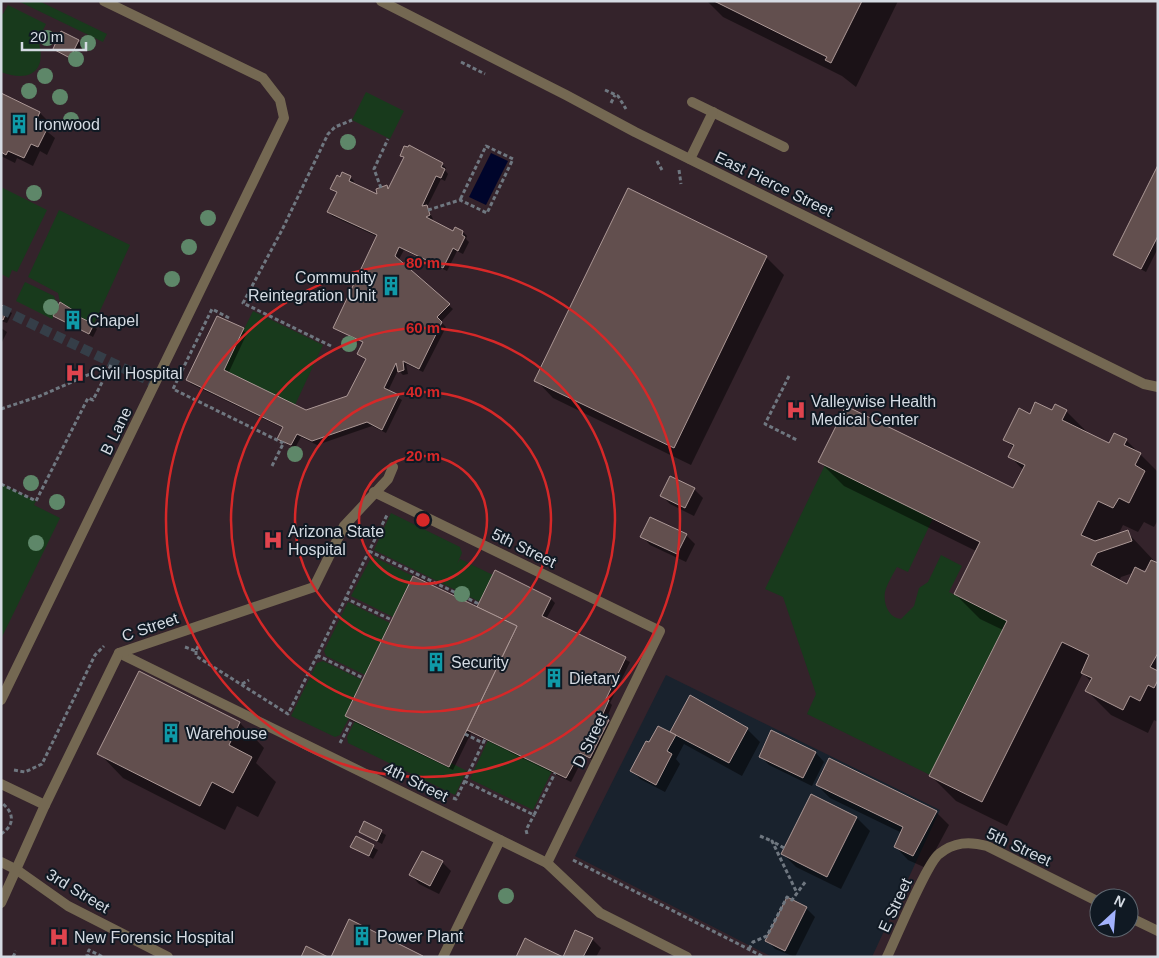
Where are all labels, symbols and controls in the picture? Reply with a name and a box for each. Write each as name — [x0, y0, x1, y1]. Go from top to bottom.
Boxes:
scale bar — [22, 20, 86, 52]
text: 20 m — [30, 28, 63, 45]
building icon: Ironwood — [8, 113, 30, 135]
place label: Ironwood — [34, 116, 100, 133]
street label: East Pierce Street — [712, 148, 836, 220]
text: 80 m — [406, 254, 440, 271]
place label: Community Reintegration Unit — [248, 269, 377, 304]
building icon: Community Reintegration Unit — [380, 275, 402, 297]
building icon: Chapel — [62, 309, 84, 331]
place label: Chapel — [88, 312, 139, 329]
text: 60 m — [406, 319, 440, 336]
hospital icon: Civil Hospital — [64, 362, 86, 384]
place label: Civil Hospital — [90, 365, 182, 382]
text: 40 m — [406, 383, 440, 400]
place label: Valleywise Health Medical Center — [811, 393, 936, 428]
hospital icon: Valleywise Health Medical Center — [785, 399, 807, 421]
street label: B Lane — [97, 404, 135, 458]
text: 20 m — [406, 447, 440, 464]
centre of rings — [414, 511, 432, 529]
place label: Arizona State Hospital — [288, 523, 384, 558]
street label: 5th Street — [489, 525, 559, 571]
hospital icon: Arizona State Hospital — [262, 529, 284, 551]
street label: C Street — [119, 609, 181, 645]
building icon: Security — [425, 651, 447, 673]
place label: Security — [451, 654, 509, 671]
building icon: Dietary — [543, 667, 565, 689]
place label: Dietary — [569, 670, 620, 687]
street label: D Street — [569, 709, 611, 770]
building icon: Warehouse — [160, 722, 182, 744]
place label: Warehouse — [186, 725, 267, 742]
street label: 4th Street — [381, 759, 451, 805]
street label: 5th Street — [984, 825, 1055, 870]
street label: 3rd Street — [44, 866, 113, 917]
street label: E Street — [875, 875, 915, 935]
north arrow — [1089, 888, 1139, 938]
text: N — [1112, 892, 1128, 911]
building icon: Power Plant — [351, 925, 373, 947]
hospital icon: New Forensic Hospital — [48, 926, 70, 948]
place label: Power Plant — [377, 928, 464, 945]
place label: New Forensic Hospital — [74, 929, 234, 946]

